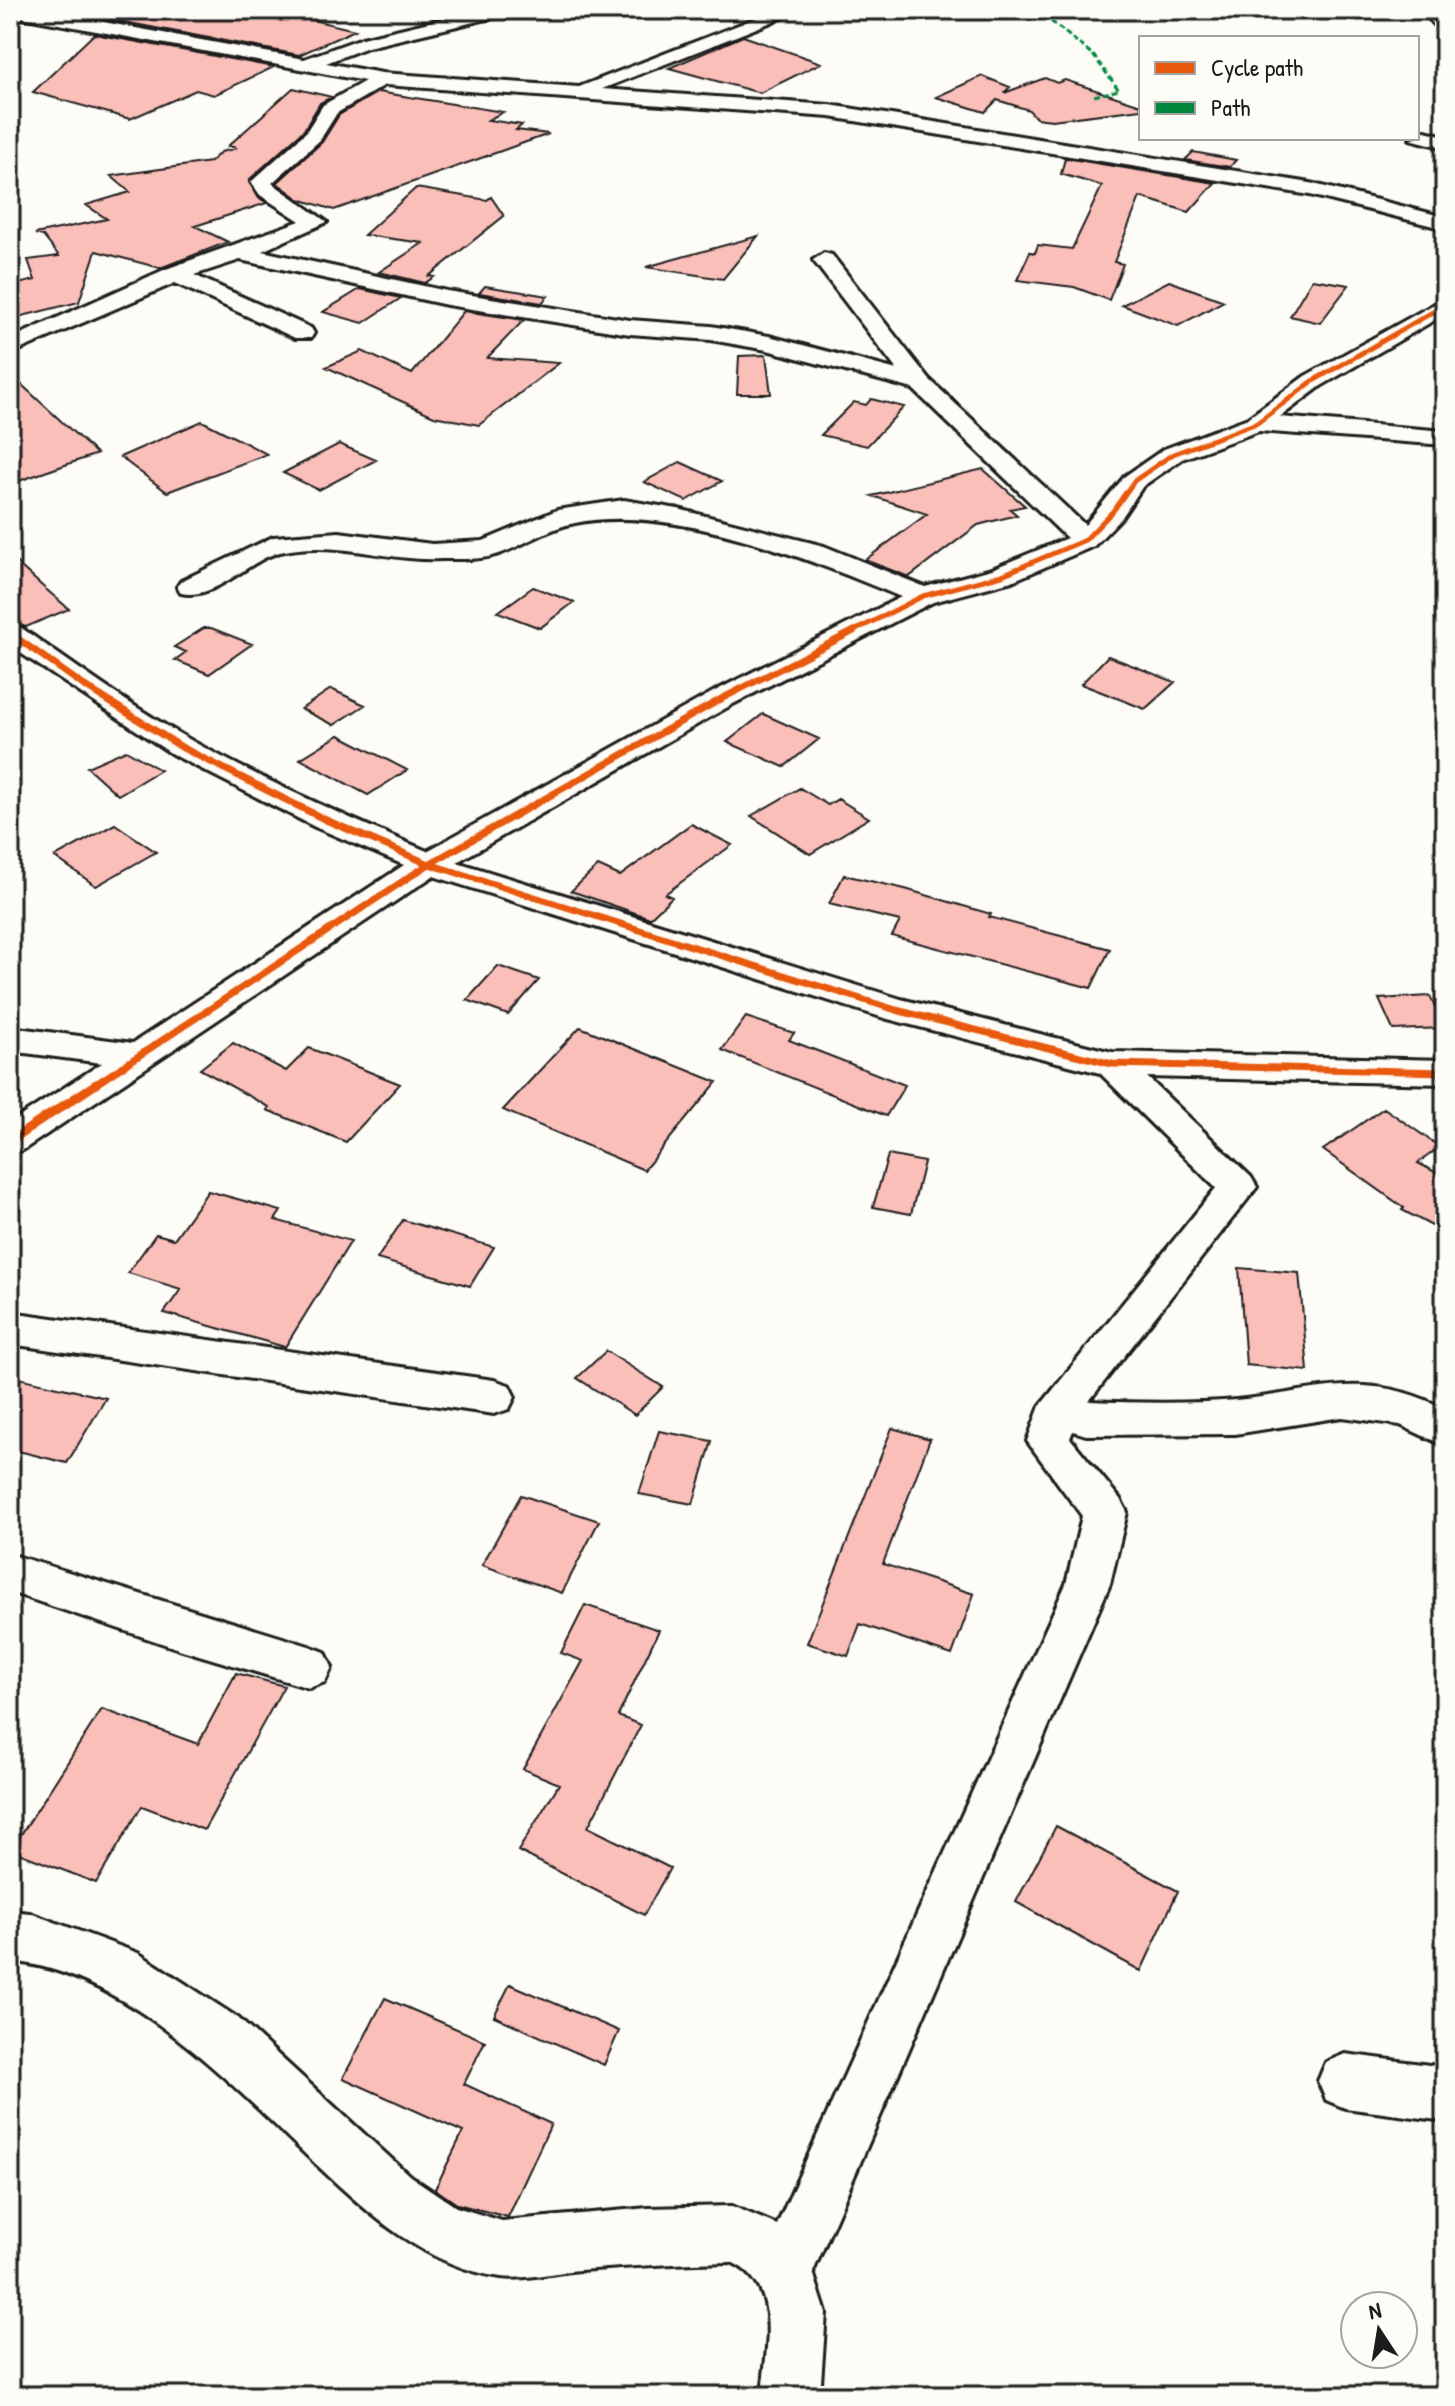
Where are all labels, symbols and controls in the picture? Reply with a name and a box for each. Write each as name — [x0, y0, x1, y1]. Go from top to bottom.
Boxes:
legend — [1139, 36, 1419, 140]
text: Cycle path — [1211, 51, 1303, 83]
text: Path — [1211, 91, 1250, 123]
north arrow — [1339, 2290, 1419, 2370]
text: N — [1366, 2294, 1384, 2326]

